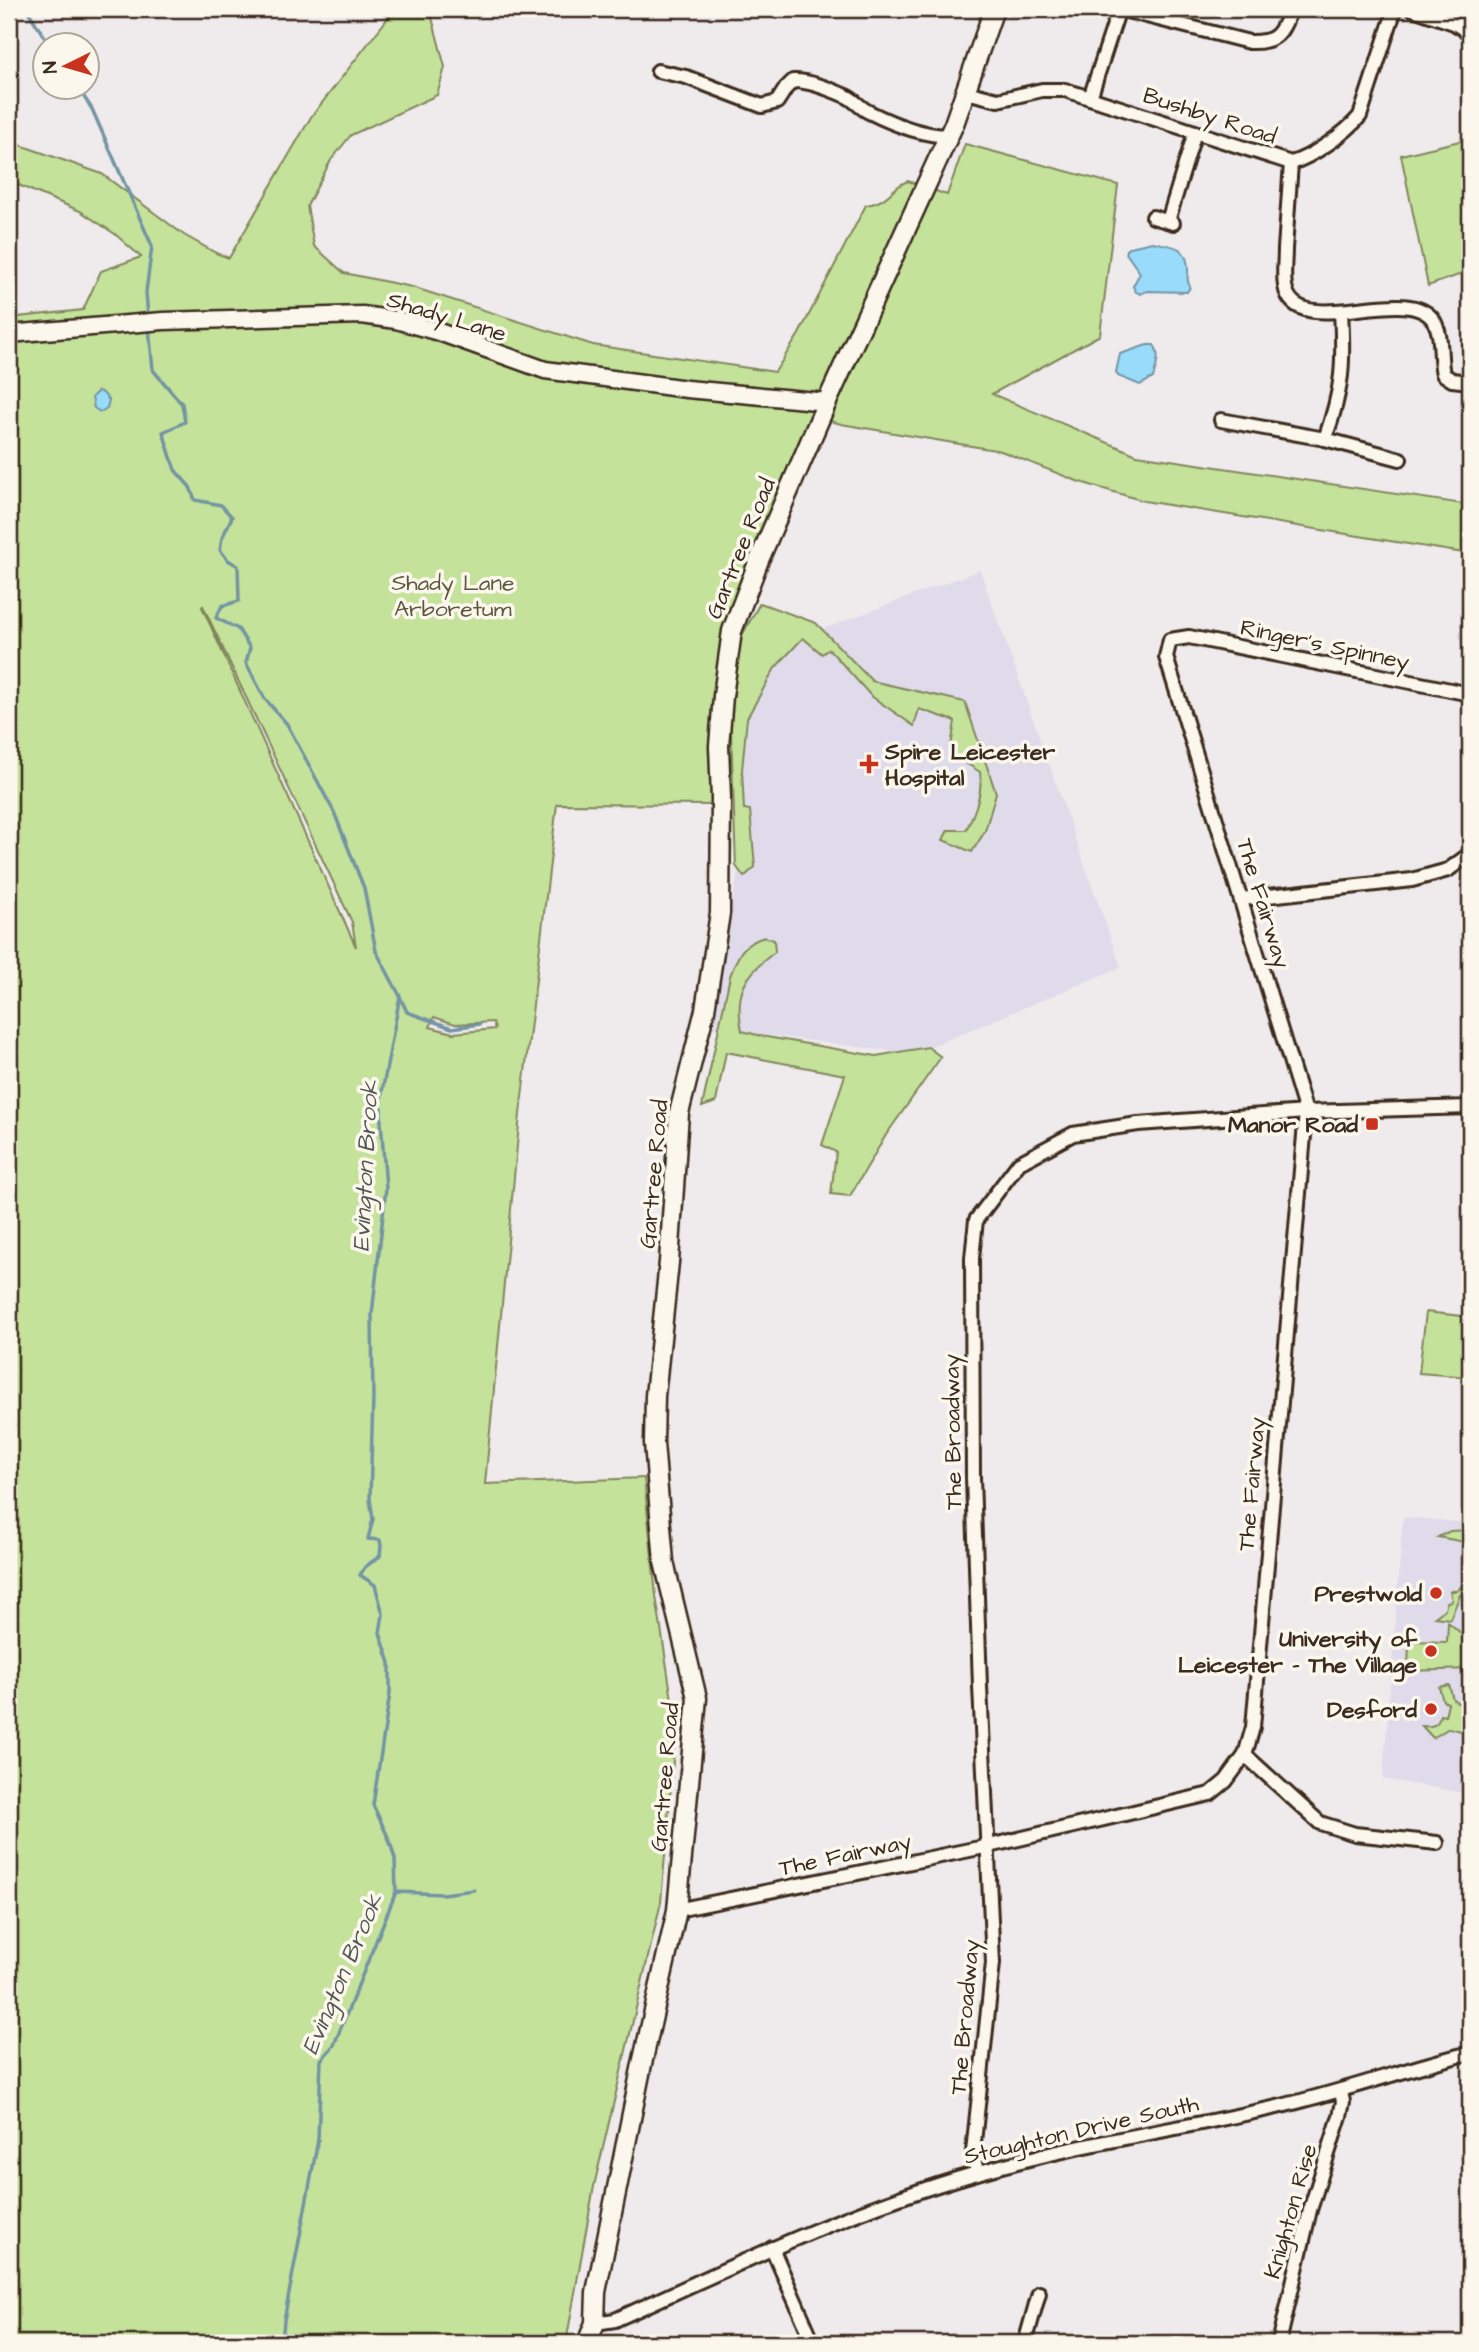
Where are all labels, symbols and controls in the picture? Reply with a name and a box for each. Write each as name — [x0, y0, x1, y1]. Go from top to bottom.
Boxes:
north arrow — [32, 32, 102, 102]
text: N — [37, 60, 65, 74]
street label: Bushby Road — [1139, 79, 1281, 154]
street label: Shady Lane — [383, 284, 510, 351]
street label: Gartree Road — [698, 473, 784, 624]
park label: Shady Lane Arboretum — [391, 567, 515, 625]
street label: Ringer's Spinney — [1237, 611, 1413, 680]
place label: Spire Leicester Hospital — [884, 736, 1056, 794]
marker: Spire Leicester Hospital — [859, 754, 879, 774]
street label: The Fairway — [1227, 834, 1298, 973]
water label: Evington Brook — [345, 1078, 389, 1253]
street label: Gartree Road — [632, 1098, 676, 1250]
place label: Manor Road — [1228, 1109, 1358, 1141]
marker: Manor Road — [1364, 1116, 1380, 1132]
street label: The Broadway — [936, 1353, 971, 1510]
street label: The Fairway — [1230, 1416, 1275, 1552]
place label: Prestwold — [1314, 1578, 1422, 1610]
marker: Prestwold — [1428, 1585, 1444, 1601]
place label: University of Leicester - The Village — [1178, 1623, 1418, 1682]
marker: University of Leicester - The Village — [1423, 1643, 1439, 1659]
place label: Desford — [1327, 1694, 1417, 1726]
street label: Gartree Road — [643, 1701, 687, 1853]
marker: Desford — [1423, 1701, 1439, 1717]
street label: The Fairway — [776, 1825, 915, 1886]
water label: Evington Brook — [294, 1888, 393, 2060]
street label: The Broadway — [942, 1938, 989, 2096]
street label: Stoughton Drive South — [961, 2087, 1202, 2173]
street label: Knighton Rise — [1256, 2140, 1326, 2283]

